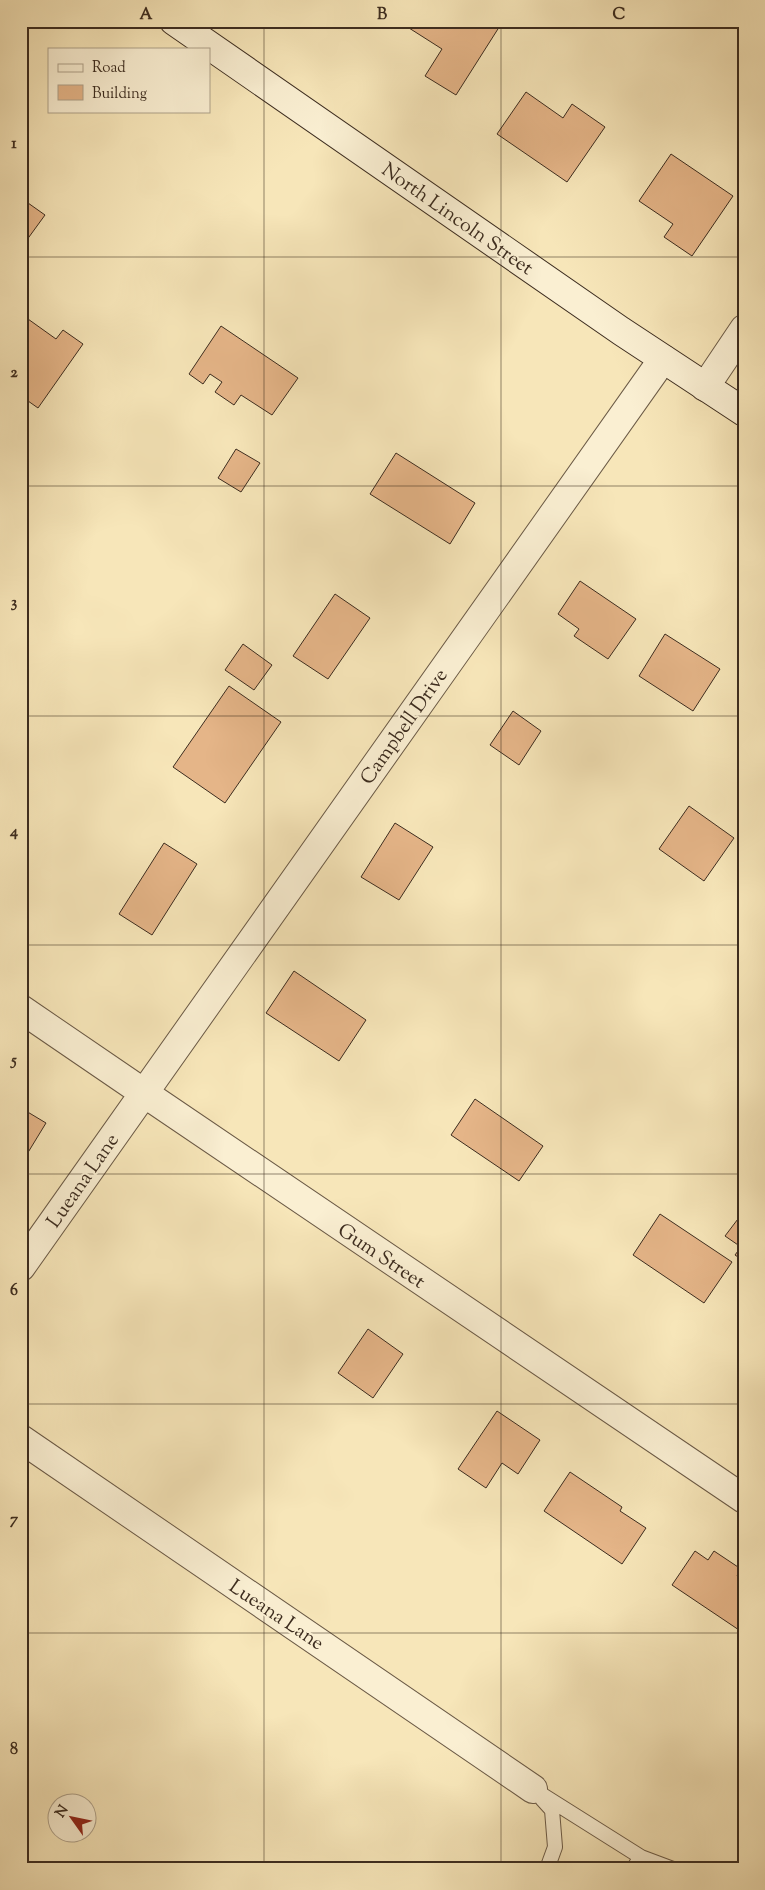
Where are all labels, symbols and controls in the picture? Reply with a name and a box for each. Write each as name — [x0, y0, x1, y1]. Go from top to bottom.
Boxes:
text: A — [140, 4, 153, 27]
text: B — [377, 4, 387, 27]
text: C — [613, 4, 626, 27]
legend — [48, 48, 210, 112]
text: Road — [92, 58, 126, 79]
text: Building — [92, 84, 147, 105]
text: 1 — [11, 133, 17, 156]
street label: North Lincoln Street — [375, 157, 539, 283]
text: 2 — [10, 362, 18, 385]
text: 3 — [11, 592, 18, 615]
street label: Campbell Drive — [354, 663, 456, 791]
text: 4 — [9, 821, 18, 844]
text: 5 — [9, 1050, 17, 1073]
street label: Lueana Lane — [41, 1128, 127, 1235]
street label: Gum Street — [331, 1217, 430, 1297]
text: 6 — [10, 1280, 18, 1303]
text: 7 — [10, 1509, 19, 1532]
street label: Lueana Lane — [222, 1573, 329, 1659]
text: 8 — [10, 1739, 18, 1762]
north arrow — [48, 1792, 98, 1842]
text: N — [51, 1802, 74, 1822]

